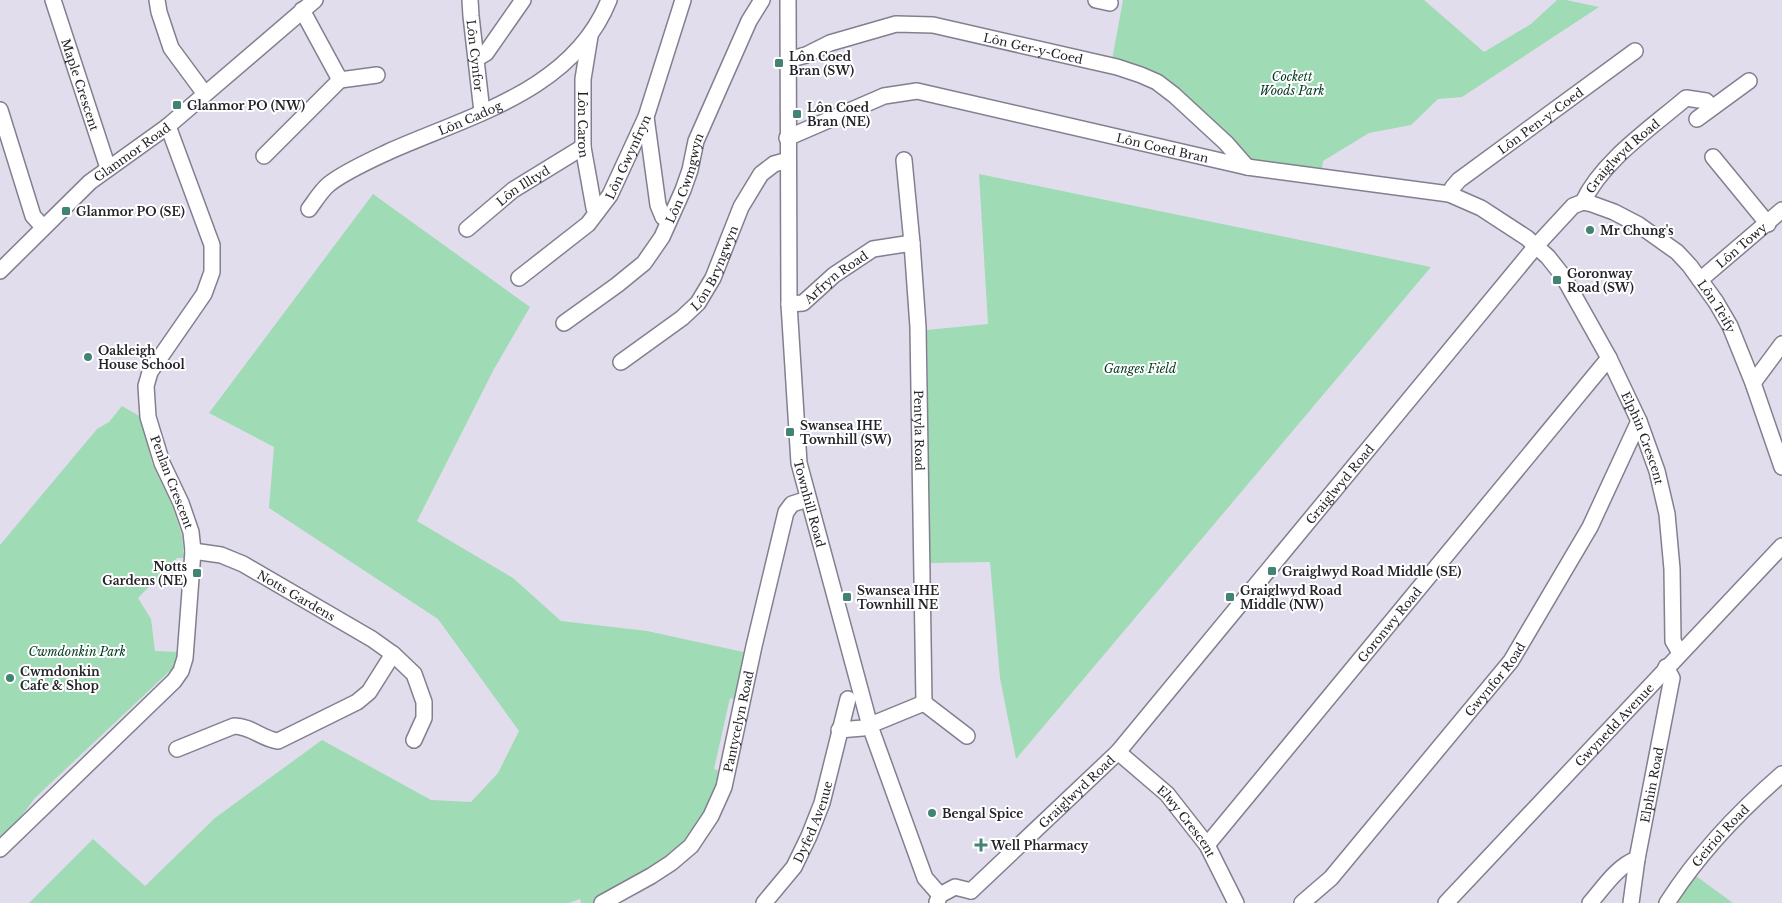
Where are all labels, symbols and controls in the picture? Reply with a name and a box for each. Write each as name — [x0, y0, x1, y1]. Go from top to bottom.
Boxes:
street label: Lôn Cynfor — [464, 19, 487, 93]
street label: Lôn Ger-y-Coed — [982, 29, 1085, 67]
street label: Maple Crescent — [59, 37, 103, 133]
place label: Lôn Coed Bran (SW) — [789, 49, 854, 78]
marker: Lôn Coed Bran (SW) — [773, 57, 785, 69]
park label: Cockett Woods Park — [1259, 69, 1325, 98]
street label: Lôn Pen-y-Coed — [1495, 84, 1586, 157]
street label: Lôn Caron — [576, 91, 592, 159]
street label: Lôn Cadog — [436, 97, 505, 138]
place label: Glanmor PO (NW) — [187, 98, 305, 113]
marker: Glanmor PO (NW) — [171, 99, 183, 111]
place label: Lôn Coed Bran (NE) — [807, 100, 870, 129]
marker: Lôn Coed Bran (NE) — [791, 108, 803, 120]
street label: Lôn Gwynfryn — [602, 112, 654, 202]
street label: Graiglwyd Road — [1582, 116, 1662, 196]
street label: Glanmor Road — [90, 119, 173, 185]
street label: Lôn Cwmgwyn — [662, 130, 706, 225]
street label: Lôn Coed Bran — [1115, 130, 1210, 165]
street label: Lôn Illtyd — [493, 162, 552, 209]
place label: Glanmor PO (SE) — [76, 204, 185, 219]
marker: Glanmor PO (SE) — [60, 205, 72, 217]
street label: Lôn Towy — [1713, 219, 1770, 271]
street label: Lôn Bryngwyn — [687, 223, 741, 314]
place label: Mr Chung's — [1600, 223, 1674, 238]
marker: Mr Chung's — [1584, 224, 1596, 236]
street label: Arfryn Road — [800, 247, 870, 307]
place label: Goronway Road (SW) — [1567, 266, 1634, 295]
marker: Goronway Road (SW) — [1551, 274, 1563, 286]
street label: Lôn Teify — [1695, 277, 1739, 335]
place label: Oakleigh House School — [98, 343, 185, 372]
marker: Oakleigh House School — [82, 351, 94, 363]
park label: Ganges Field — [1104, 361, 1177, 376]
street label: Elphin Crescent — [1618, 389, 1667, 486]
street label: Pentyla Road — [912, 390, 928, 471]
place label: Swansea IHE Townhill (SW) — [800, 418, 891, 447]
marker: Swansea IHE Townhill (SW) — [784, 426, 796, 438]
street label: Penlan Crescent — [147, 433, 197, 531]
street label: Graiglwyd Road — [1302, 441, 1377, 527]
street label: Townhill Road — [791, 458, 829, 549]
place label: Notts Gardens (NE) — [102, 559, 187, 588]
place label: Graiglwyd Road Middle (SE) — [1282, 564, 1461, 579]
marker: Graiglwyd Road Middle (SE) — [1266, 565, 1278, 577]
marker: Notts Gardens (NE) — [191, 567, 203, 579]
street label: Notts Gardens — [255, 567, 338, 624]
place label: Swansea IHE Townhill NE — [857, 583, 939, 612]
place label: Graiglwyd Road Middle (NW) — [1240, 583, 1342, 612]
street label: Goronwy Road — [1354, 584, 1424, 665]
marker: Swansea IHE Townhill NE — [841, 591, 853, 603]
marker: Graiglwyd Road Middle (NW) — [1224, 591, 1236, 603]
street label: Gwynfor Road — [1461, 639, 1528, 719]
park label: Cwmdonkin Park — [28, 644, 126, 659]
place label: Cwmdonkin Cafe & Shop — [20, 664, 100, 693]
street label: Pantycelyn Road — [720, 669, 756, 774]
marker: Cwmdonkin Cafe & Shop — [4, 672, 16, 684]
street label: Gwynedd Avenue — [1571, 680, 1657, 769]
street label: Elphin Road — [1637, 746, 1666, 824]
street label: Graiglwyd Road — [1035, 752, 1118, 831]
street label: Dyfed Avenue — [790, 779, 835, 865]
street label: Elwy Crescent — [1154, 782, 1219, 860]
street label: Geiriol Road — [1688, 801, 1752, 869]
place label: Bengal Spice — [942, 806, 1023, 821]
marker: Bengal Spice — [926, 807, 938, 819]
place label: Well Pharmacy — [990, 838, 1089, 853]
marker: Well Pharmacy — [975, 839, 987, 851]

